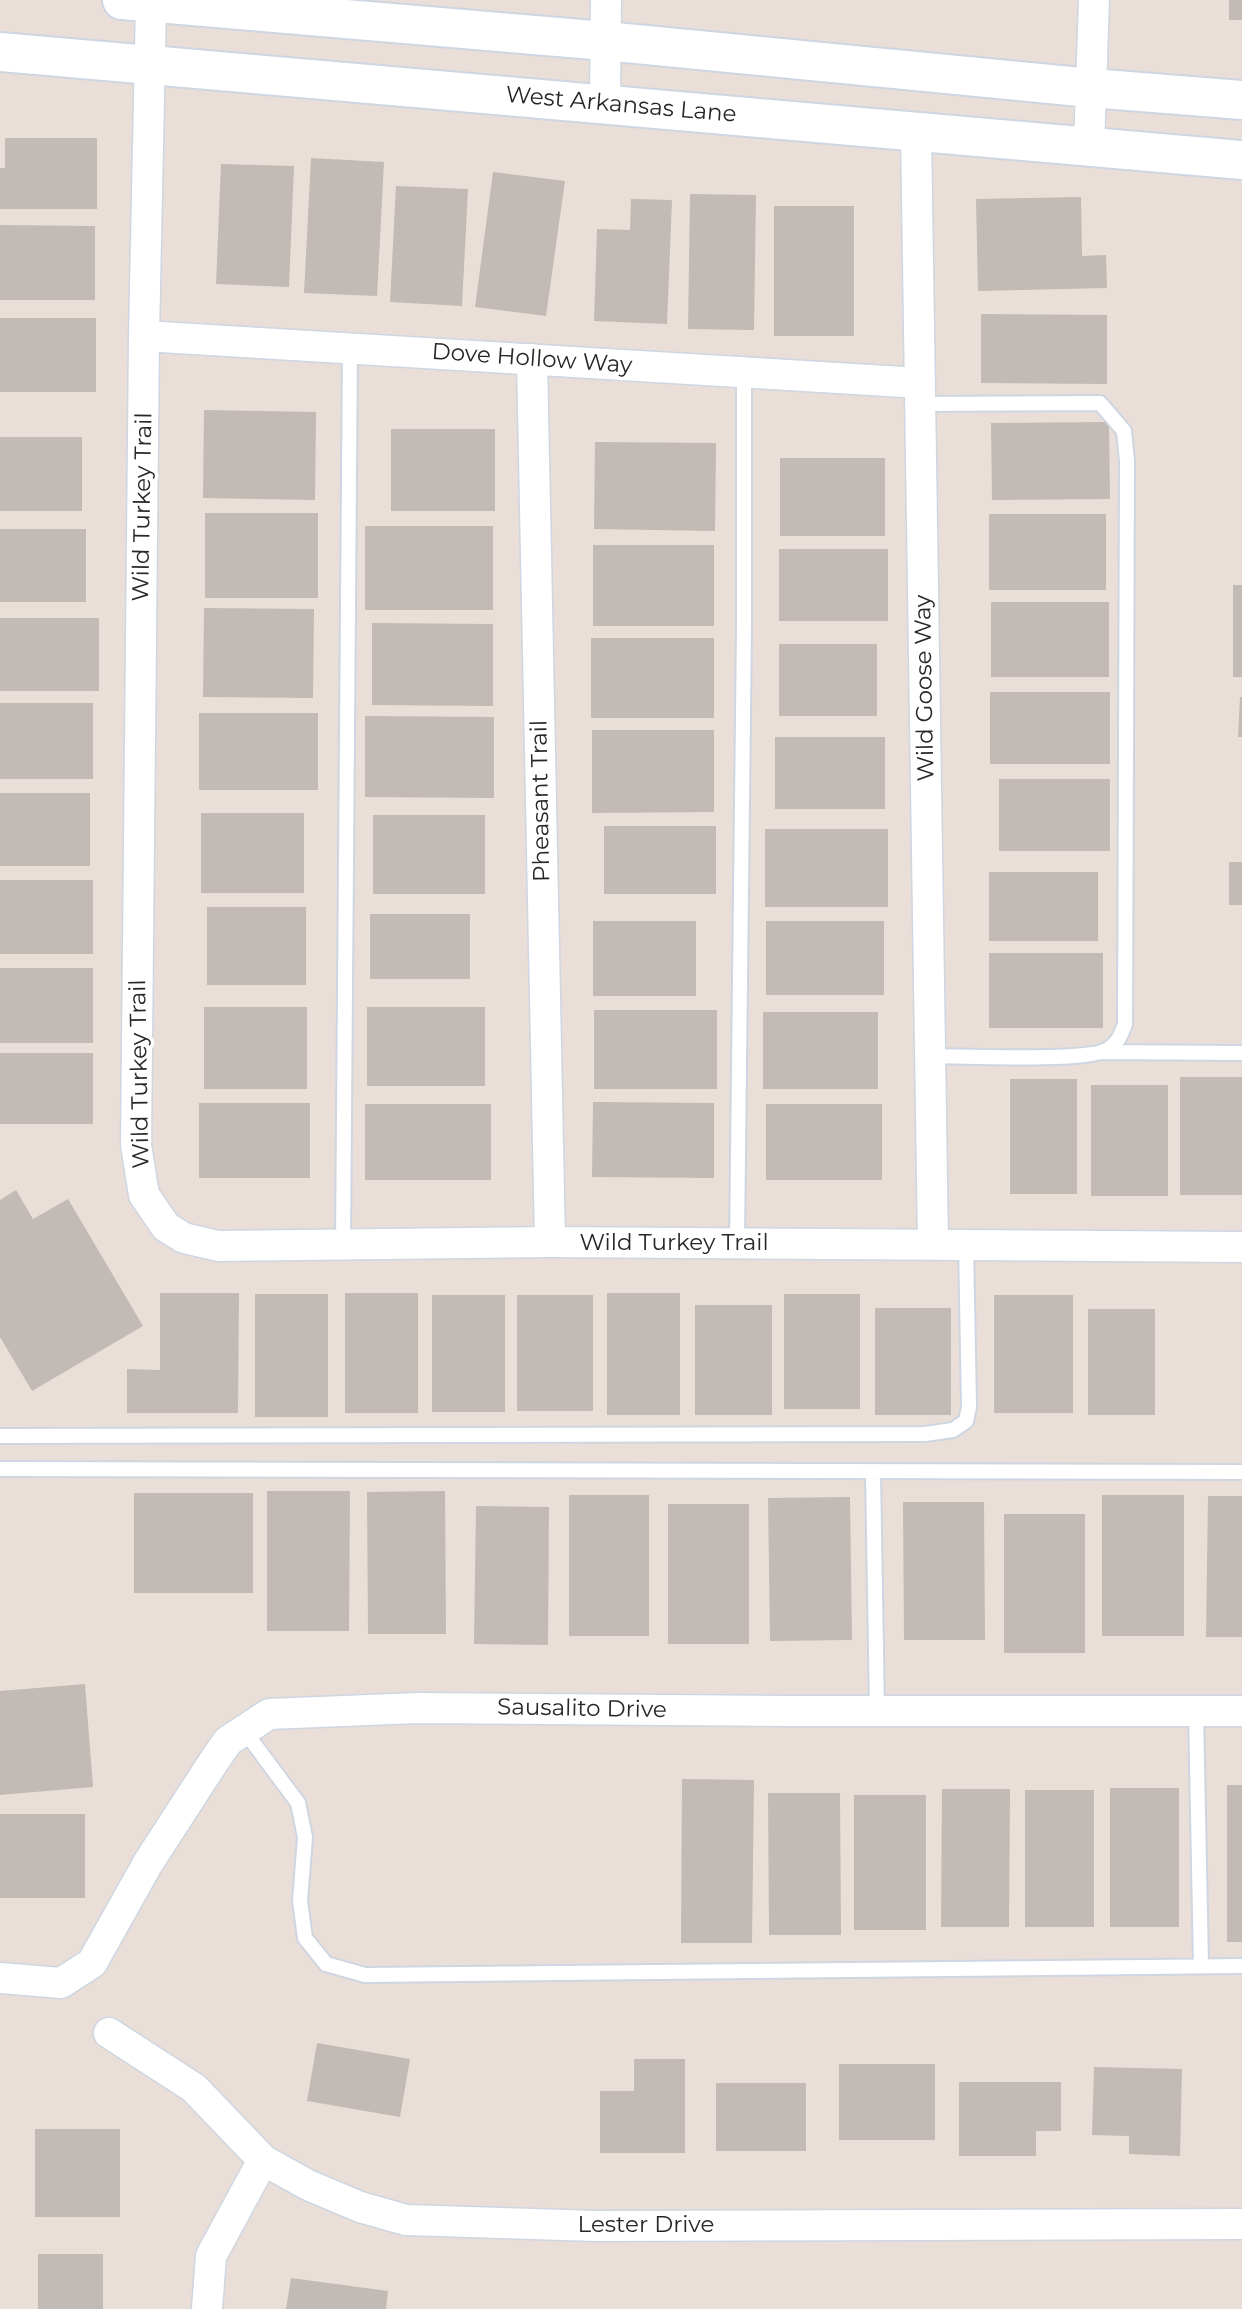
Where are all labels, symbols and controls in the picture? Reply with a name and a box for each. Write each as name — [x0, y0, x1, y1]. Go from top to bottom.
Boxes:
street label: West Arkansas Lane — [504, 81, 738, 129]
street label: Dove Hollow Way — [431, 338, 633, 380]
street label: Wild Turkey Trail — [128, 412, 158, 602]
street label: Wild Goose Way — [910, 594, 940, 782]
street label: Pheasant Trail — [526, 720, 556, 882]
street label: Wild Turkey Trail — [125, 979, 155, 1169]
street label: Wild Turkey Trail — [579, 1229, 769, 1257]
street label: Sausalito Drive — [497, 1694, 667, 1724]
street label: Lester Drive — [578, 2211, 714, 2239]

